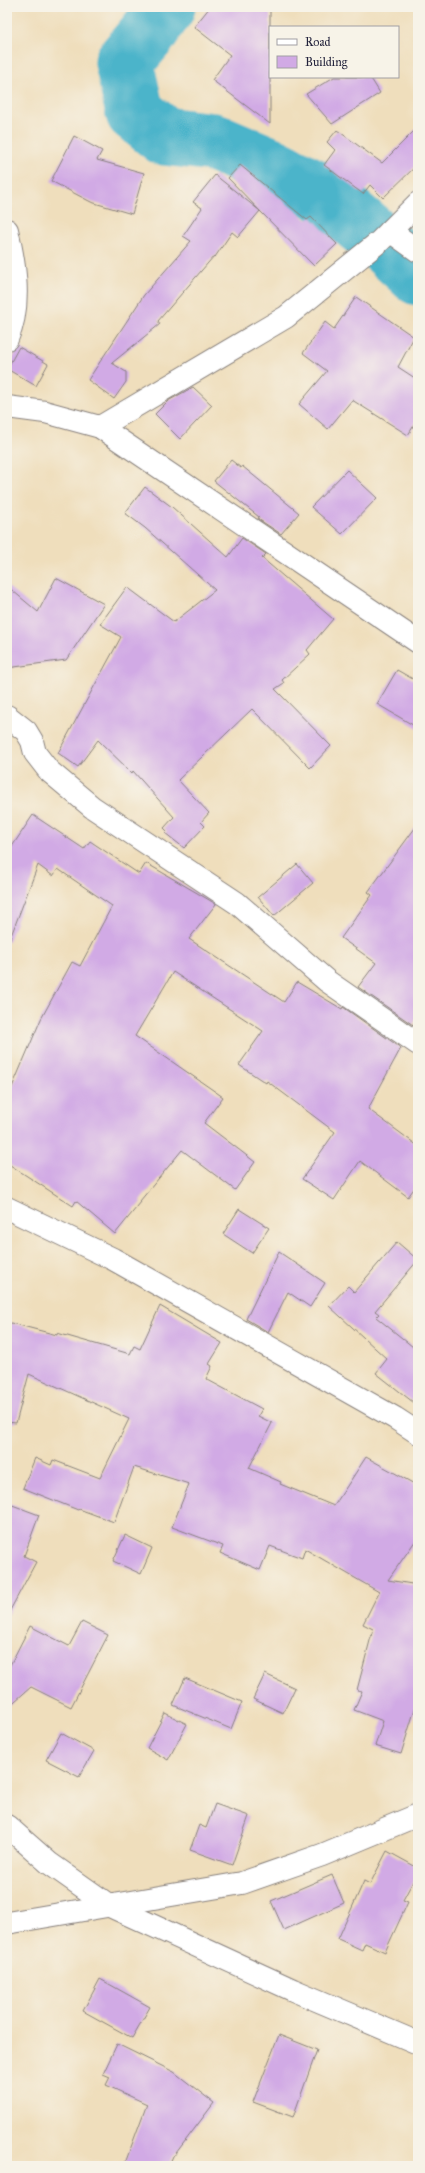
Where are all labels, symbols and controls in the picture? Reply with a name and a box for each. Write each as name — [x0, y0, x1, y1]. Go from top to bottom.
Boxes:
legend — [269, 26, 399, 78]
text: Road — [305, 35, 331, 49]
text: Building — [305, 55, 348, 70]

